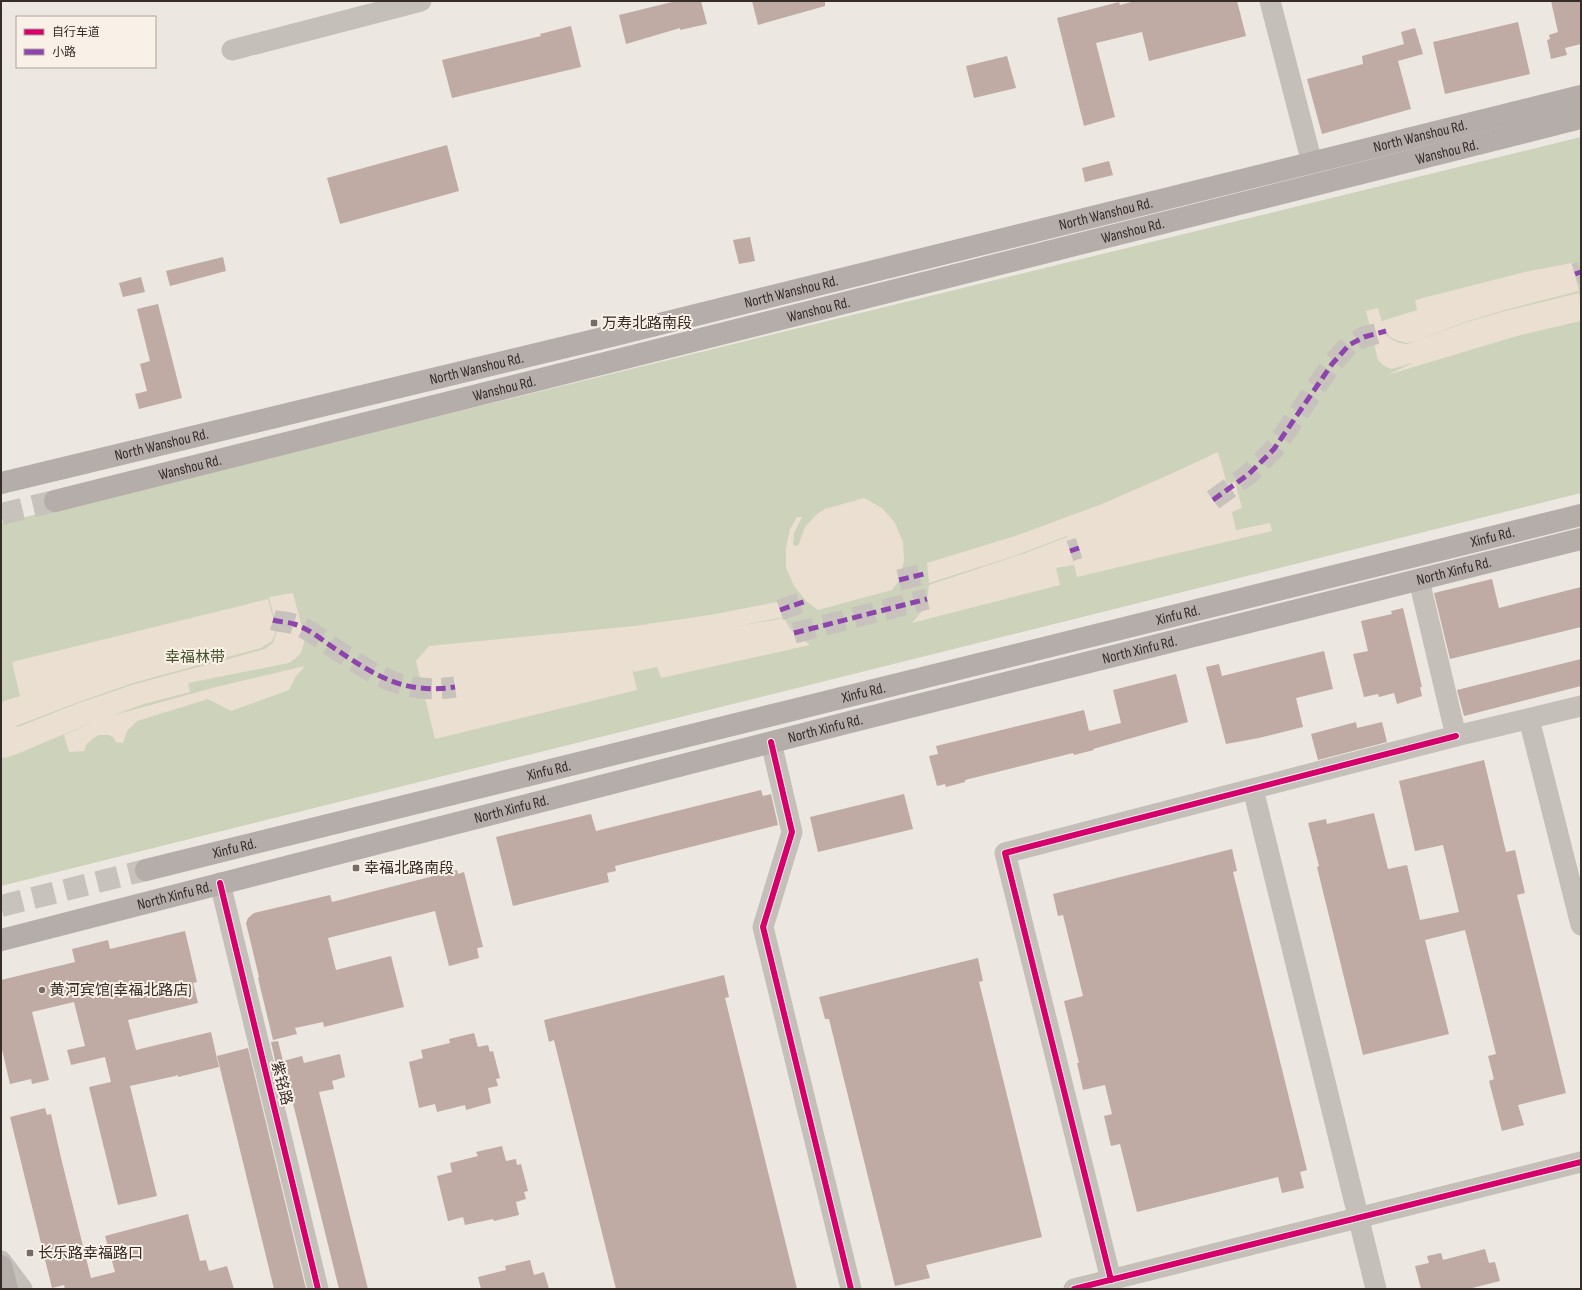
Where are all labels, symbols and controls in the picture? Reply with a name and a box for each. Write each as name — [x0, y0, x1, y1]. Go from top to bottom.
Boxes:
legend — [16, 16, 156, 68]
text: 自行车道 — [52, 25, 100, 40]
text: 小路 — [52, 45, 76, 60]
street label: North Wanshou Rd. — [1372, 116, 1470, 156]
street label: Wanshou Rd. — [1414, 136, 1480, 168]
street label: North Wanshou Rd. — [1057, 194, 1155, 234]
street label: Wanshou Rd. — [1099, 214, 1165, 246]
street label: North Wanshou Rd. — [743, 272, 841, 312]
street label: Wanshou Rd. — [785, 293, 851, 325]
place label: 万寿北路南段 — [602, 314, 692, 333]
marker: 万寿北路南段 — [589, 318, 599, 328]
street label: North Wanshou Rd. — [428, 348, 526, 388]
street label: Wanshou Rd. — [471, 372, 537, 404]
street label: North Wanshou Rd. — [113, 424, 211, 465]
street label: Wanshou Rd. — [157, 451, 224, 485]
street label: Xinfu Rd. — [1468, 523, 1517, 552]
street label: North Xinfu Rd. — [1415, 553, 1493, 590]
street label: Xinfu Rd. — [1153, 601, 1202, 630]
street label: North Xinfu Rd. — [1100, 631, 1179, 668]
park label: 幸福林带 — [165, 648, 225, 667]
street label: Xinfu Rd. — [839, 678, 888, 708]
street label: North Xinfu Rd. — [786, 710, 865, 748]
street label: Xinfu Rd. — [524, 756, 573, 786]
street label: North Xinfu Rd. — [472, 791, 551, 828]
street label: Xinfu Rd. — [210, 834, 258, 863]
place label: 幸福北路南段 — [364, 859, 454, 878]
marker: 幸福北路南段 — [351, 863, 361, 873]
street label: North Xinfu Rd. — [135, 877, 214, 915]
place label: 黄河宾馆(幸福北路店) — [50, 981, 192, 1000]
marker: 黄河宾馆(幸福北路店) — [37, 985, 47, 995]
street label: 紫铭路 — [267, 1059, 296, 1107]
place label: 长乐路幸福路口 — [38, 1244, 143, 1263]
marker: 长乐路幸福路口 — [25, 1248, 35, 1258]

